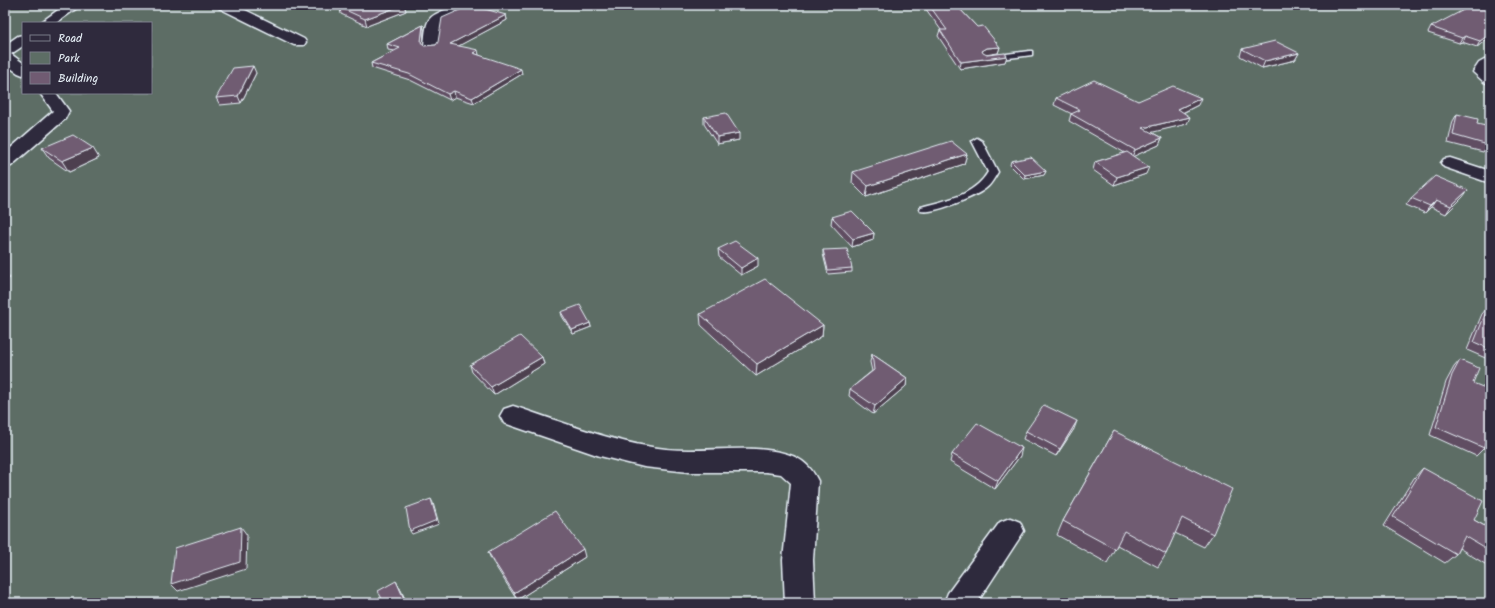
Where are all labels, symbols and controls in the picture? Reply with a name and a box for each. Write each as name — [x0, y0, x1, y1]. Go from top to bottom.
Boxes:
legend — [22, 22, 152, 94]
text: Road — [58, 29, 83, 48]
text: Park — [58, 49, 80, 68]
text: Building — [58, 69, 98, 88]

